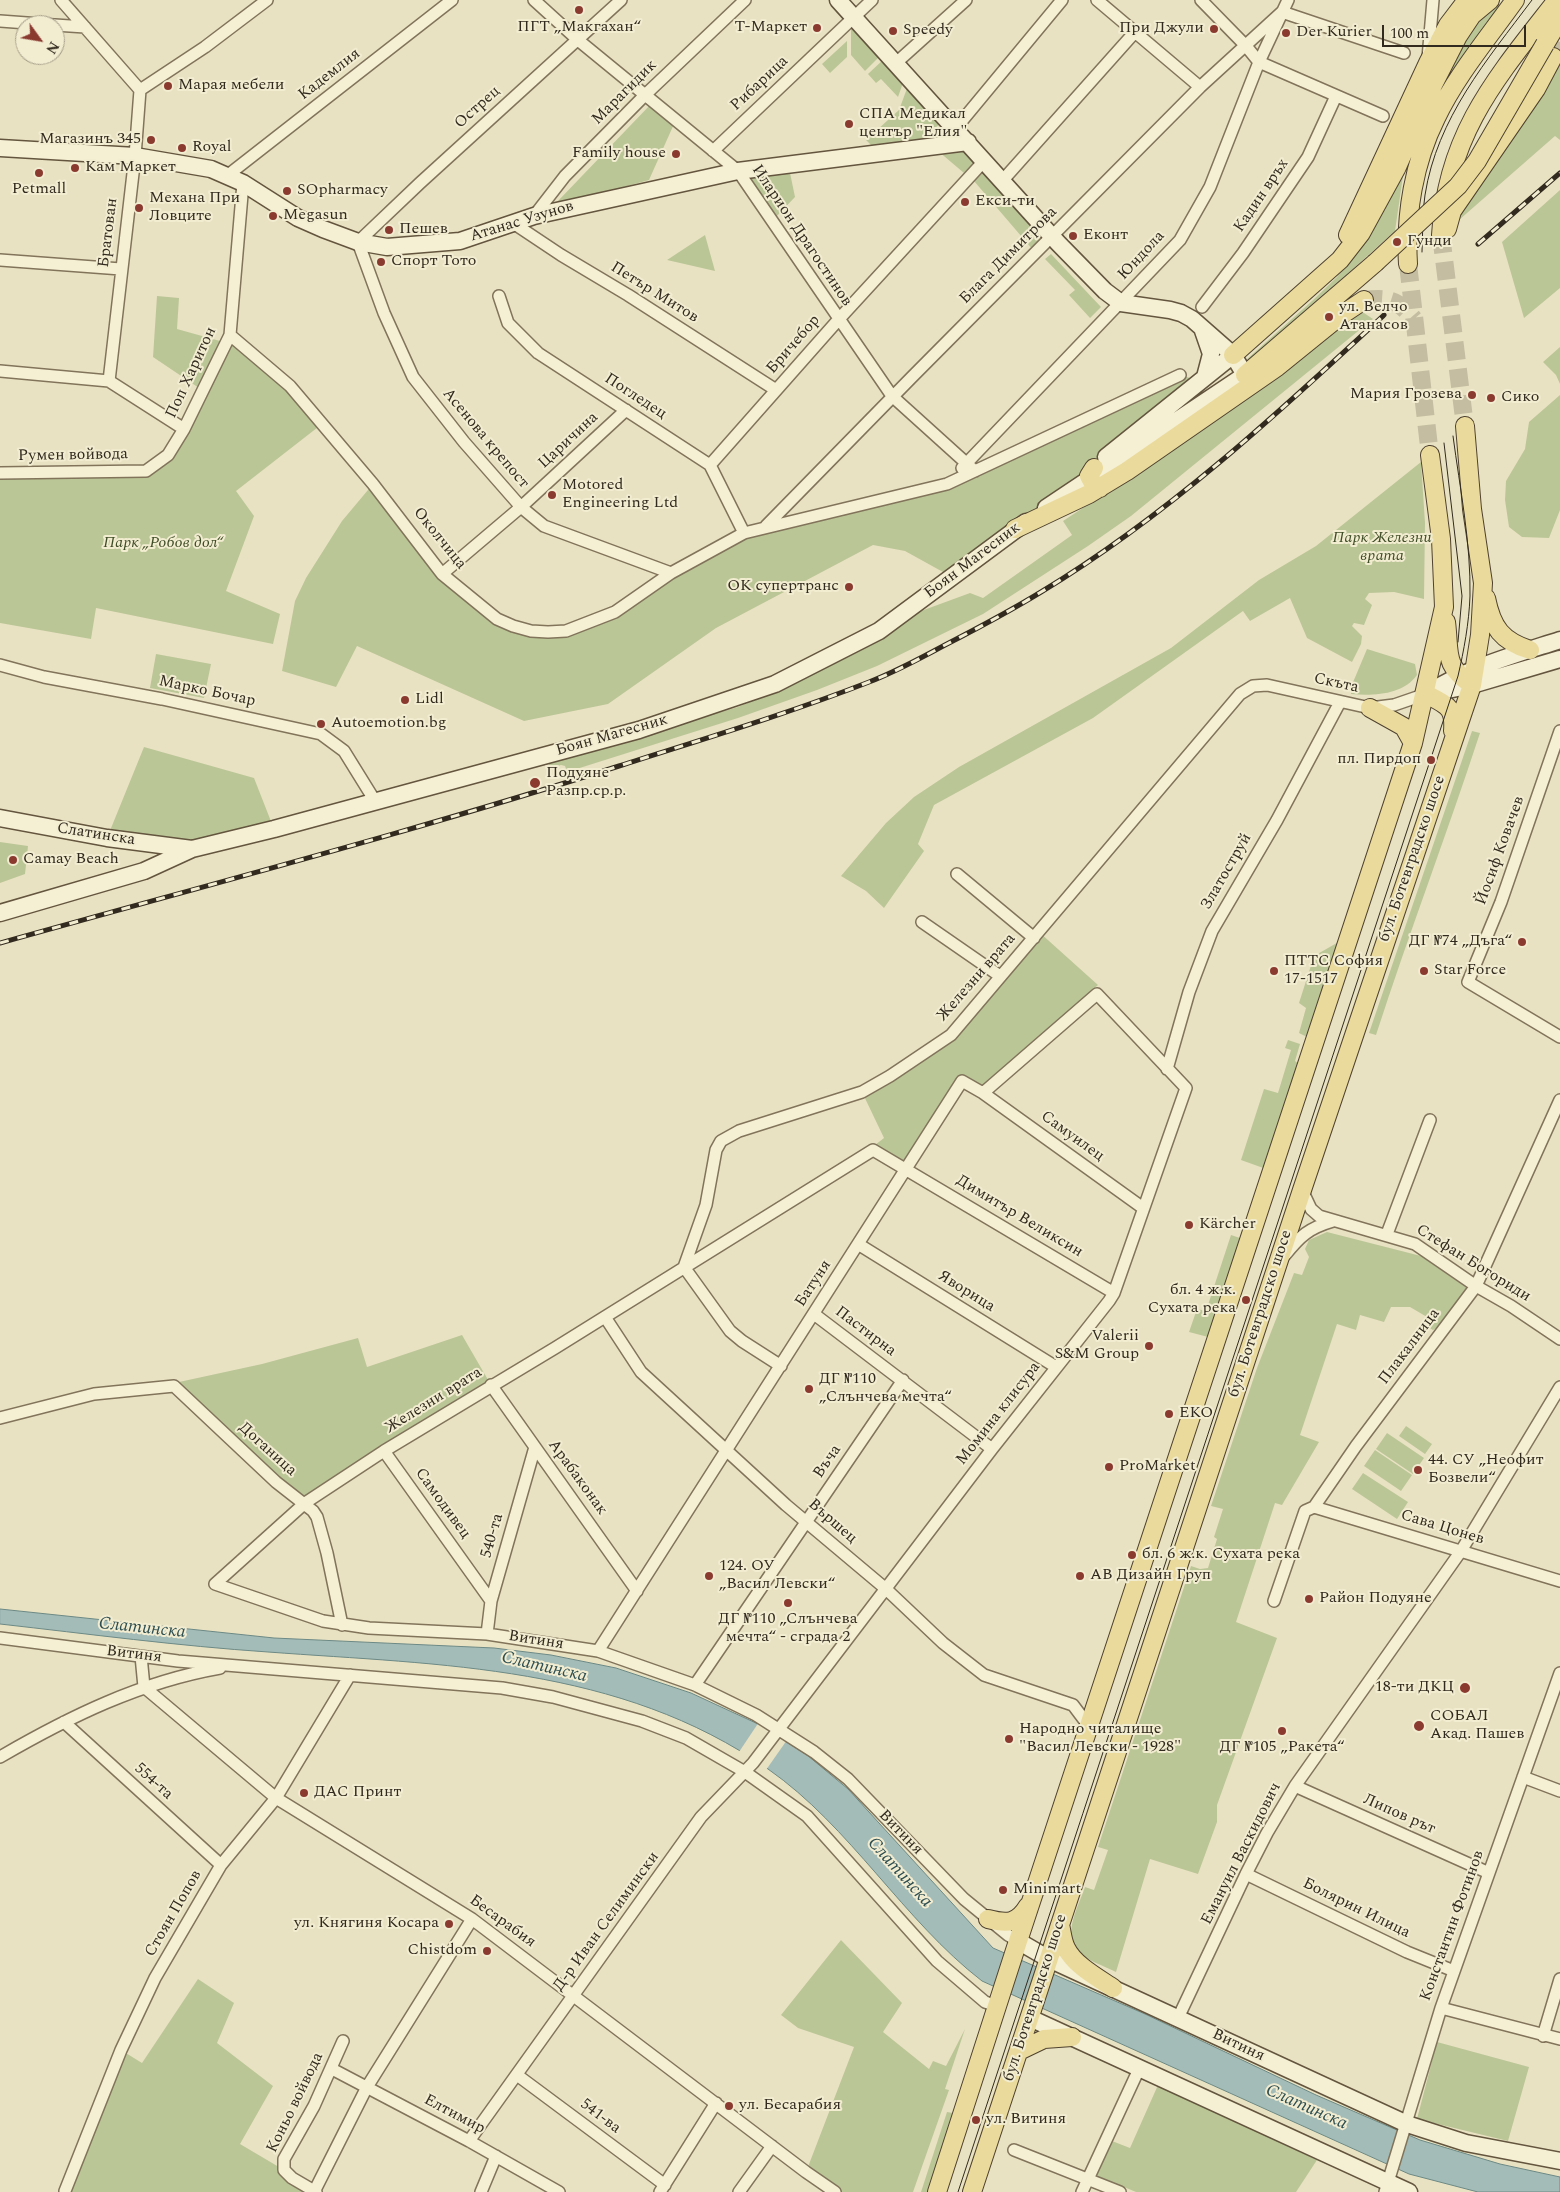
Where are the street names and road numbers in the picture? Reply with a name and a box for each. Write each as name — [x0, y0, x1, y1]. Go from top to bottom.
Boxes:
street label: Кадемлия — [295, 45, 365, 105]
street label: Рибарица — [727, 52, 793, 116]
street label: Марагидик — [588, 56, 662, 130]
street label: Острец — [451, 83, 505, 133]
street label: Кадин връх — [1230, 156, 1294, 236]
street label: Иларион Драгостинов — [747, 162, 855, 310]
street label: Братован — [95, 197, 123, 269]
street label: Атанас Узунов — [468, 197, 576, 247]
street label: Блага Димитрова — [956, 203, 1062, 309]
street label: Юндола — [1114, 227, 1170, 285]
street label: Петър Митов — [607, 258, 701, 328]
street label: Бричебор — [763, 311, 825, 379]
street label: Поп Харитон — [162, 324, 222, 422]
street label: Погледец — [600, 370, 670, 424]
street label: Асенова крепост — [438, 385, 532, 493]
street label: Царичина — [535, 409, 603, 473]
street label: Румен войвода — [18, 445, 128, 467]
street label: Околчица — [408, 504, 470, 574]
street label: Боян Магесник — [921, 519, 1025, 603]
street label: Скъта — [1312, 670, 1360, 698]
street label: Марко Бочар — [157, 672, 257, 712]
street label: Боян Магесник — [554, 711, 670, 761]
street label: бул. Ботевградско шосе — [1376, 773, 1450, 945]
street label: Йосиф Ковачев — [1472, 794, 1530, 908]
street label: Слатинска — [55, 819, 137, 851]
street label: Златоструй — [1197, 830, 1257, 914]
street label: Железни врата — [933, 930, 1021, 1026]
street label: Самуилец — [1037, 1108, 1107, 1166]
street label: Димитър Великсин — [952, 1172, 1086, 1262]
street label: Стефан Богориди — [1412, 1221, 1534, 1307]
street label: бул. Ботевградско шосе — [1225, 1228, 1297, 1400]
street label: Батуня — [792, 1257, 836, 1311]
street label: Яворица — [934, 1267, 998, 1317]
street label: Пастирна — [831, 1303, 899, 1361]
street label: Плакалница — [1375, 1305, 1445, 1389]
street label: Момина клисура — [953, 1359, 1045, 1469]
street label: Железни врата — [382, 1364, 486, 1438]
street label: Доганица — [234, 1419, 300, 1481]
street label: Арабаконак — [543, 1436, 611, 1520]
street label: Въча — [810, 1442, 846, 1482]
street label: Самодивец — [410, 1465, 474, 1543]
street label: Вършец — [803, 1495, 861, 1549]
street label: Сава Цонев — [1398, 1506, 1486, 1550]
street label: 540-та — [477, 1511, 509, 1561]
street label: Витиня — [507, 1627, 565, 1655]
street label: Витиня — [105, 1642, 163, 1668]
street label: 554-та — [130, 1760, 176, 1804]
street label: Емануил Васкидович — [1198, 1780, 1286, 1928]
street label: Липов рът — [1360, 1791, 1438, 1839]
street label: Витиня — [874, 1806, 926, 1860]
street label: Константин Фотинов — [1417, 1848, 1489, 2004]
street label: Д-р Иван Селимински — [550, 1849, 664, 1995]
street label: Стоян Попов — [141, 1867, 207, 1961]
street label: Болярин Илица — [1299, 1875, 1413, 1943]
street label: Бесарабия — [465, 1891, 539, 1953]
street label: бул. Ботевградско шосе — [1000, 1912, 1072, 2084]
street label: Витиня — [1209, 2026, 1267, 2066]
street label: Коньо войвода — [263, 2050, 329, 2156]
street label: Елтимир — [420, 2091, 488, 2139]
street label: 541-ва — [576, 2095, 624, 2139]

